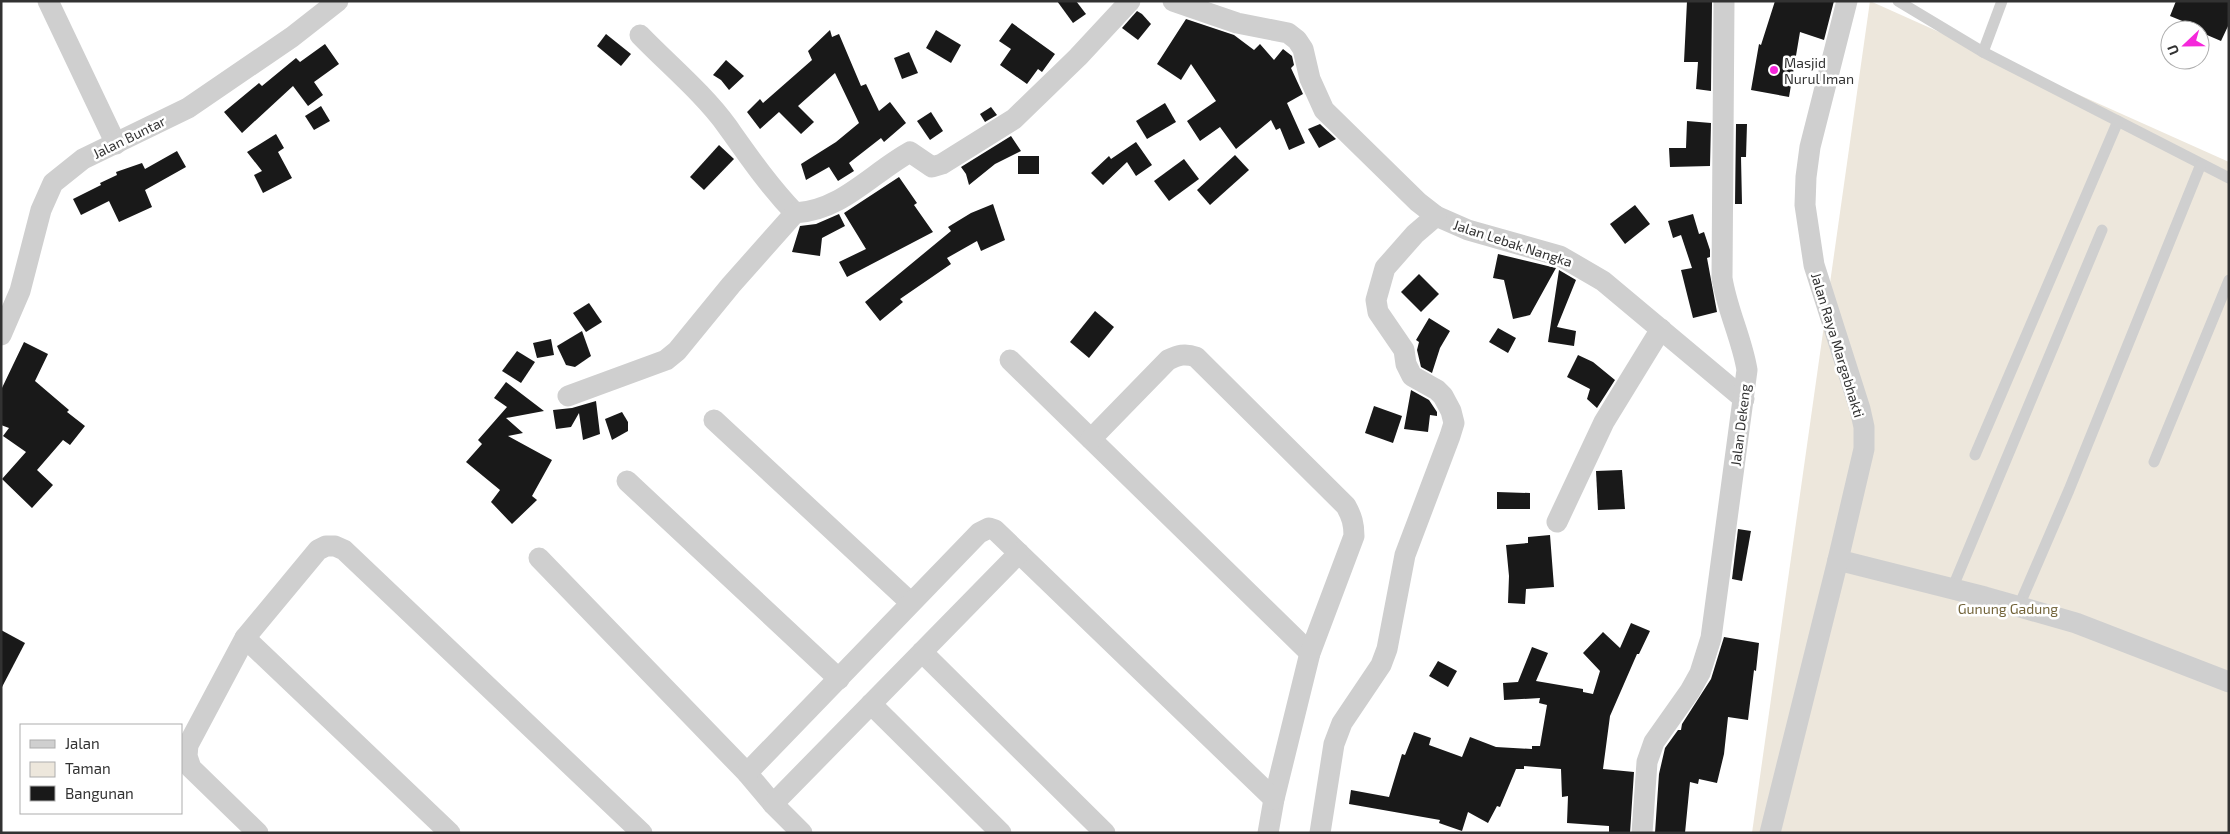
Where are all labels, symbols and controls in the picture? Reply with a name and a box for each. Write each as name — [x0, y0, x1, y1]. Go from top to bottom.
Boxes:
north arrow — [2160, 20, 2210, 70]
text: U — [2163, 42, 2182, 58]
place label: Masjid Nurul Iman — [1784, 54, 1854, 87]
marker: Masjid Nurul Iman — [1768, 64, 1780, 76]
street label: Jalan Buntar — [90, 112, 169, 162]
street label: Jalan Lebak Nangka — [1451, 216, 1575, 270]
street label: Jalan Raya Margabhakti — [1808, 270, 1868, 420]
street label: Jalan Dekeng — [1727, 383, 1754, 467]
park label: Gunung Gadung — [1958, 600, 2058, 617]
legend — [20, 724, 182, 814]
text: Jalan — [65, 734, 100, 752]
text: Taman — [65, 759, 111, 777]
text: Bangunan — [65, 784, 134, 802]

